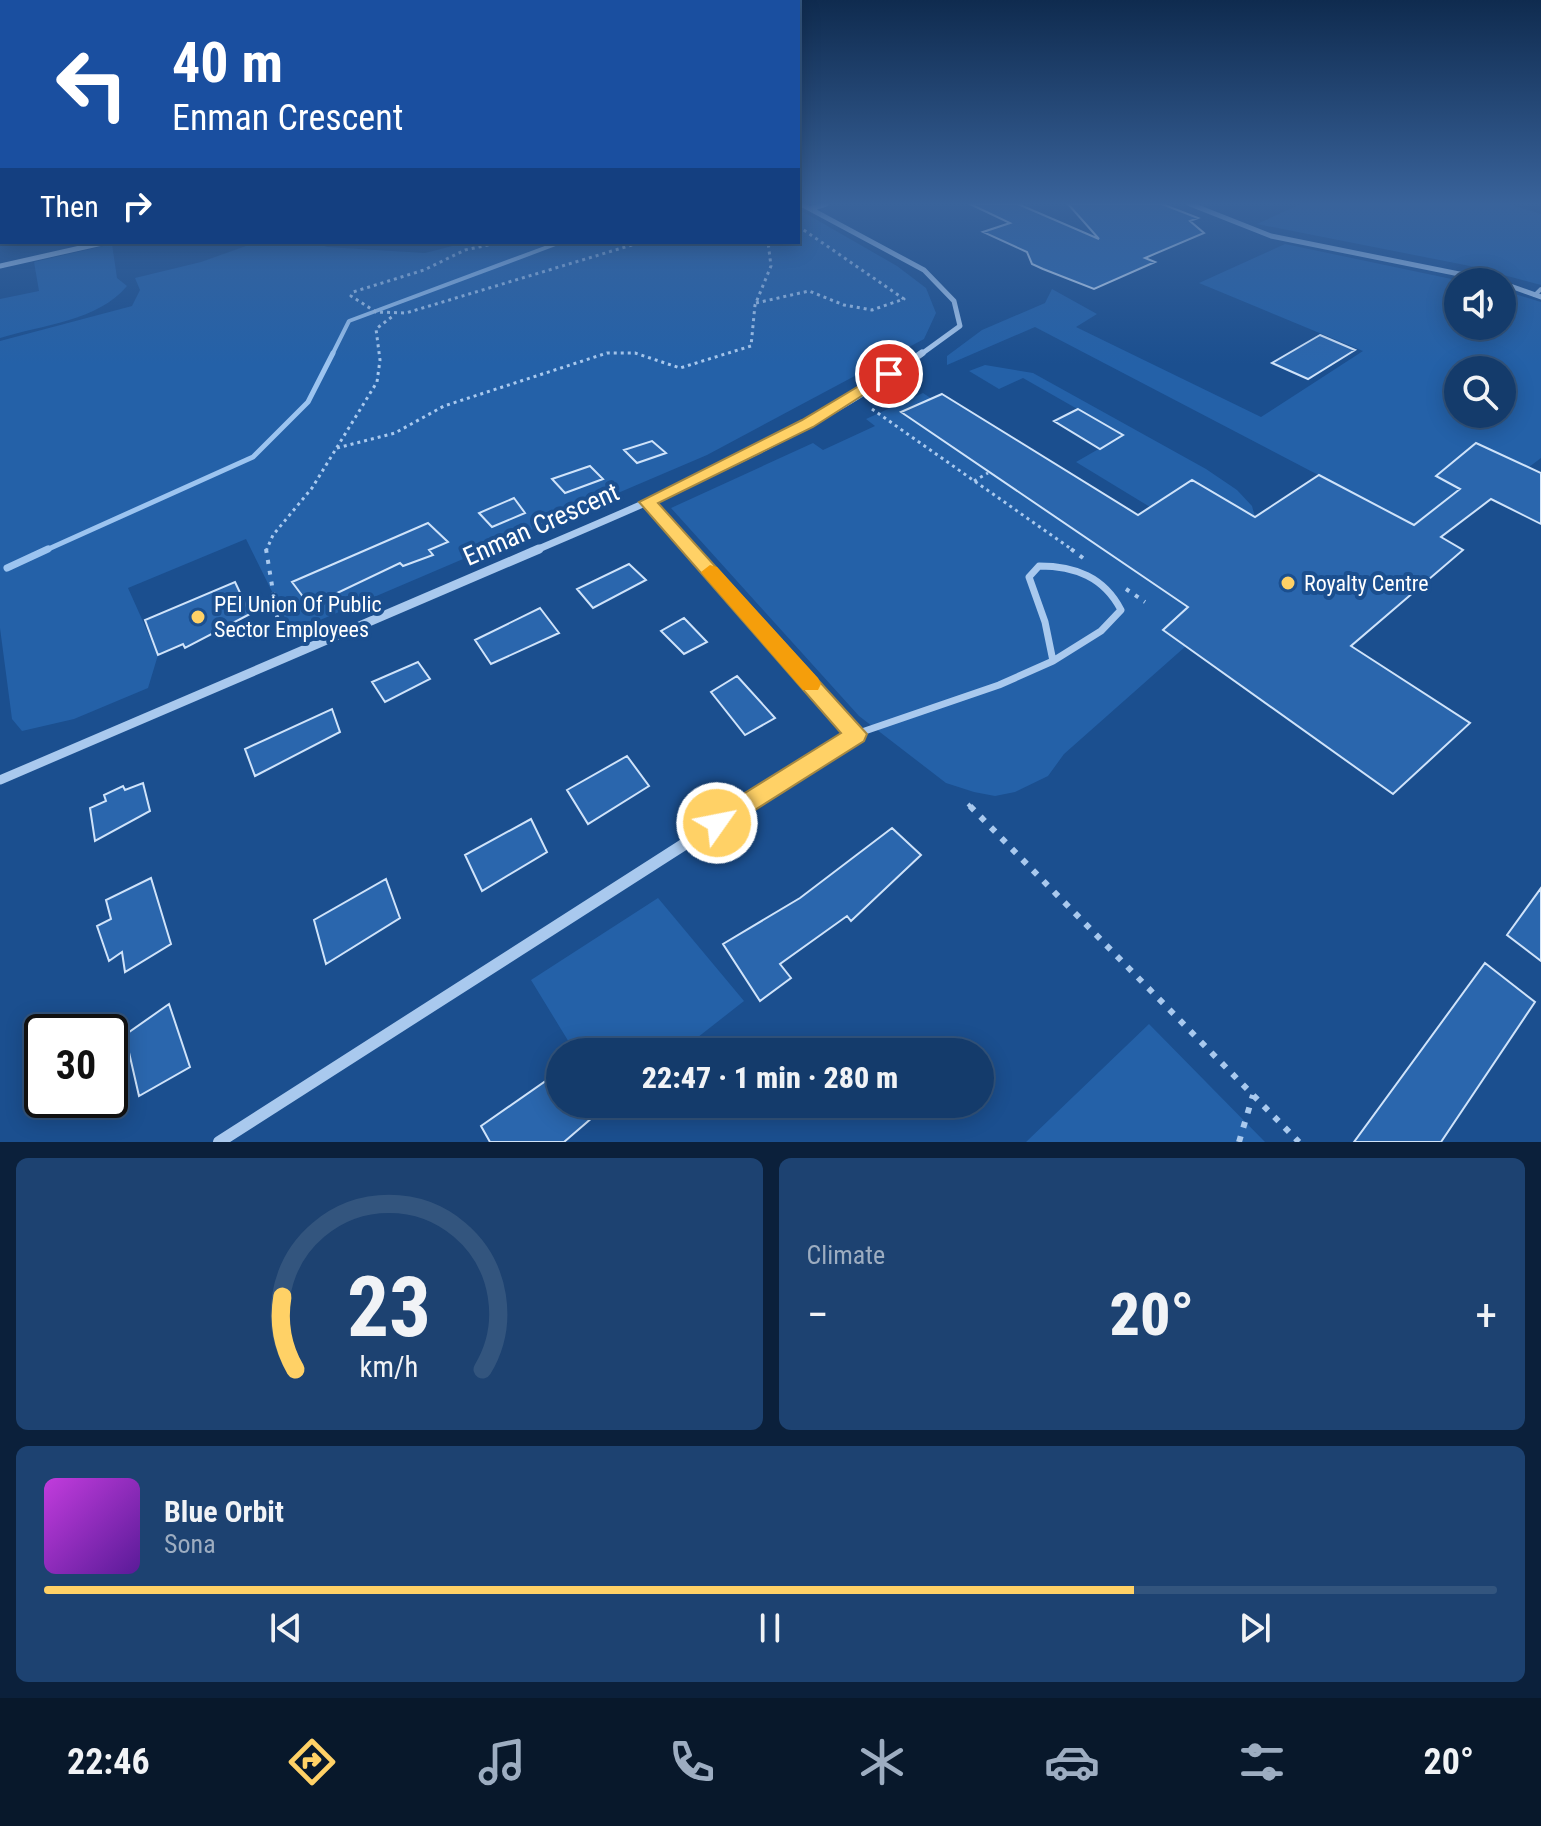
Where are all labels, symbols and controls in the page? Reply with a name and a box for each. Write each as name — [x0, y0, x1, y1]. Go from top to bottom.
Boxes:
text: 40 m — [172, 30, 283, 96]
icon: left — [40, 32, 144, 136]
text: Enman Crescent — [172, 97, 403, 139]
icon: right — [115, 184, 159, 228]
text: Then — [40, 189, 99, 224]
map controls — [1444, 268, 1516, 428]
button: sound — [1444, 268, 1516, 340]
pin — [855, 340, 923, 408]
icon: arrive — [867, 352, 911, 396]
button: search — [1444, 356, 1516, 428]
street label: Enman Crescent — [459, 476, 623, 572]
place label: Royalty Centre — [1304, 571, 1429, 596]
marker: Royalty Centre — [1279, 574, 1297, 592]
place label: PEI Union Of Public Sector Employees — [214, 592, 382, 642]
marker: PEI Union Of Public Sector Employees — [189, 608, 207, 626]
position arrow — [675, 781, 759, 865]
speed limit sign: 30 — [24, 1014, 128, 1118]
text: 22:47 · 1 min · 280 m — [642, 1060, 898, 1095]
text: Climate — [807, 1240, 885, 1270]
text: 23 — [347, 1259, 431, 1356]
text: 20° — [1110, 1279, 1194, 1350]
text: − — [807, 1289, 829, 1341]
text: + — [1475, 1289, 1497, 1341]
text: km/h — [360, 1350, 419, 1384]
text: Blue Orbit — [164, 1494, 284, 1529]
text: Sona — [164, 1529, 216, 1559]
icon: previous — [264, 1606, 308, 1650]
icon: pause — [748, 1606, 792, 1650]
icon: next — [1233, 1606, 1277, 1650]
icon: directions — [284, 1734, 340, 1790]
icon: music — [474, 1734, 530, 1790]
icon: phone — [664, 1734, 720, 1790]
icon: climate — [854, 1734, 910, 1790]
icon: car — [1044, 1734, 1100, 1790]
icon: filters — [1234, 1734, 1290, 1790]
text: 22:46 — [67, 1741, 150, 1783]
text: 20° — [1424, 1741, 1474, 1783]

